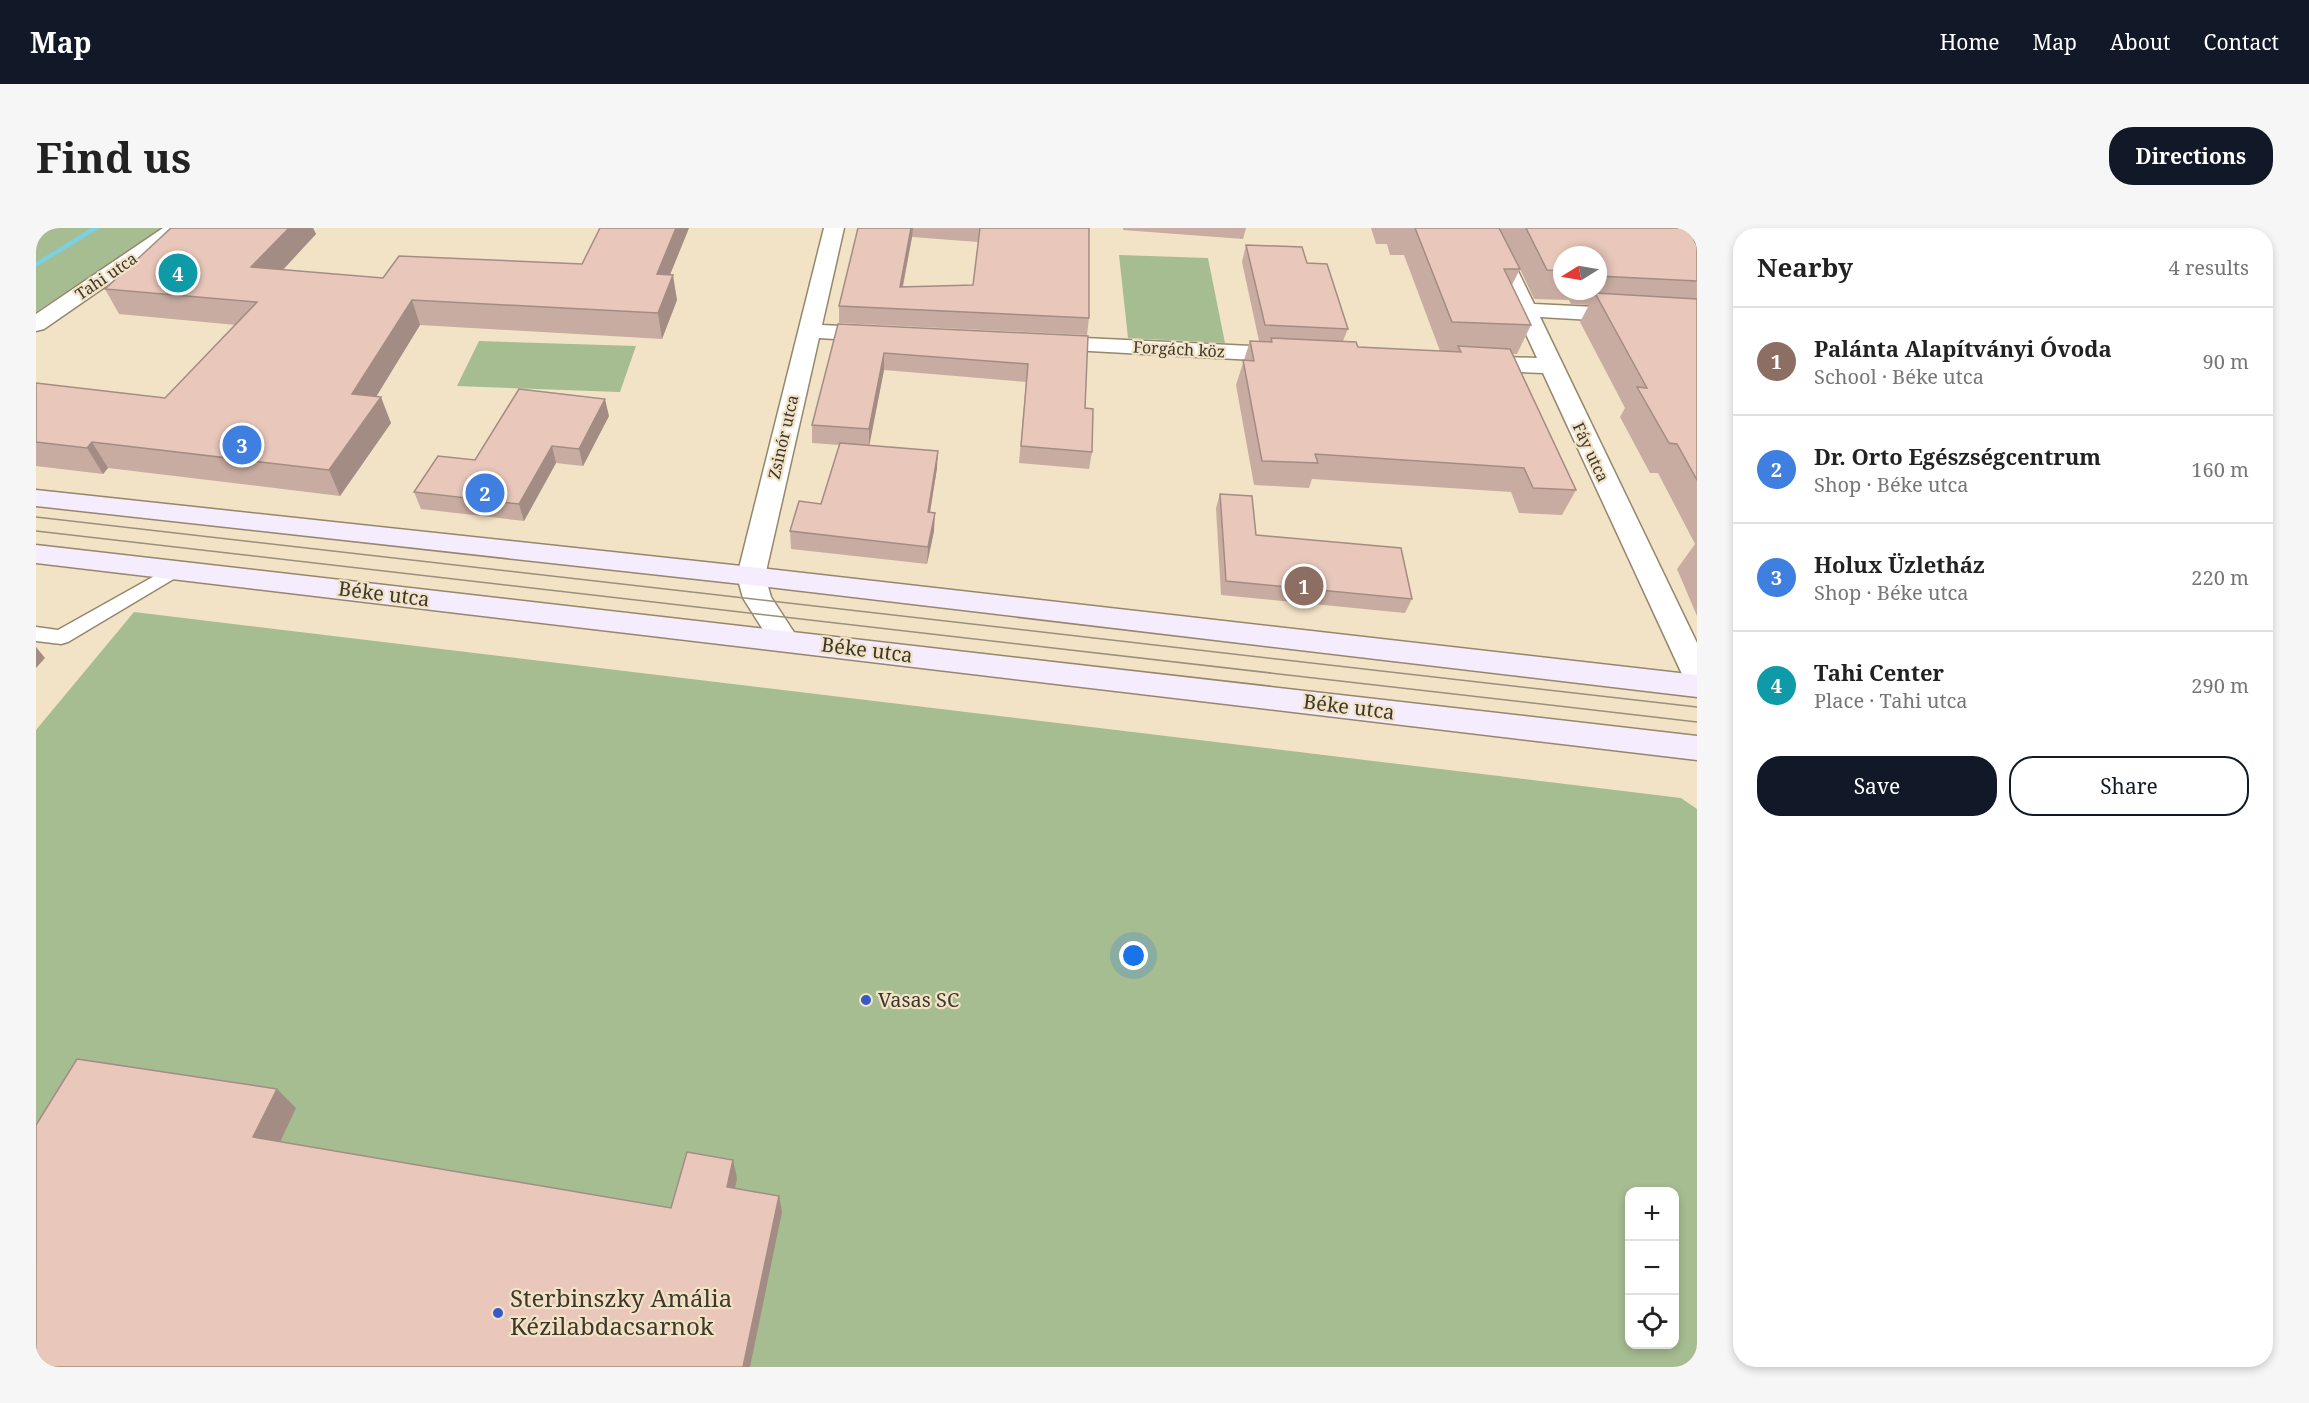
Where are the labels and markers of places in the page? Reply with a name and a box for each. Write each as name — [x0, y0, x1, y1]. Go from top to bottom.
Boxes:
pin: 4 — [158, 250, 198, 296]
pin: 3 — [222, 422, 262, 468]
pin: 2 — [466, 470, 504, 516]
pin: 1 — [1284, 564, 1324, 608]
place label: Vasas SC — [878, 986, 959, 1013]
marker: Vasas SC — [859, 993, 873, 1007]
place label: Sterbinszky Amália Kézilabdacsarnok — [510, 1281, 732, 1342]
marker: Sterbinszky Amália Kézilabdacsarnok — [491, 1306, 505, 1320]

